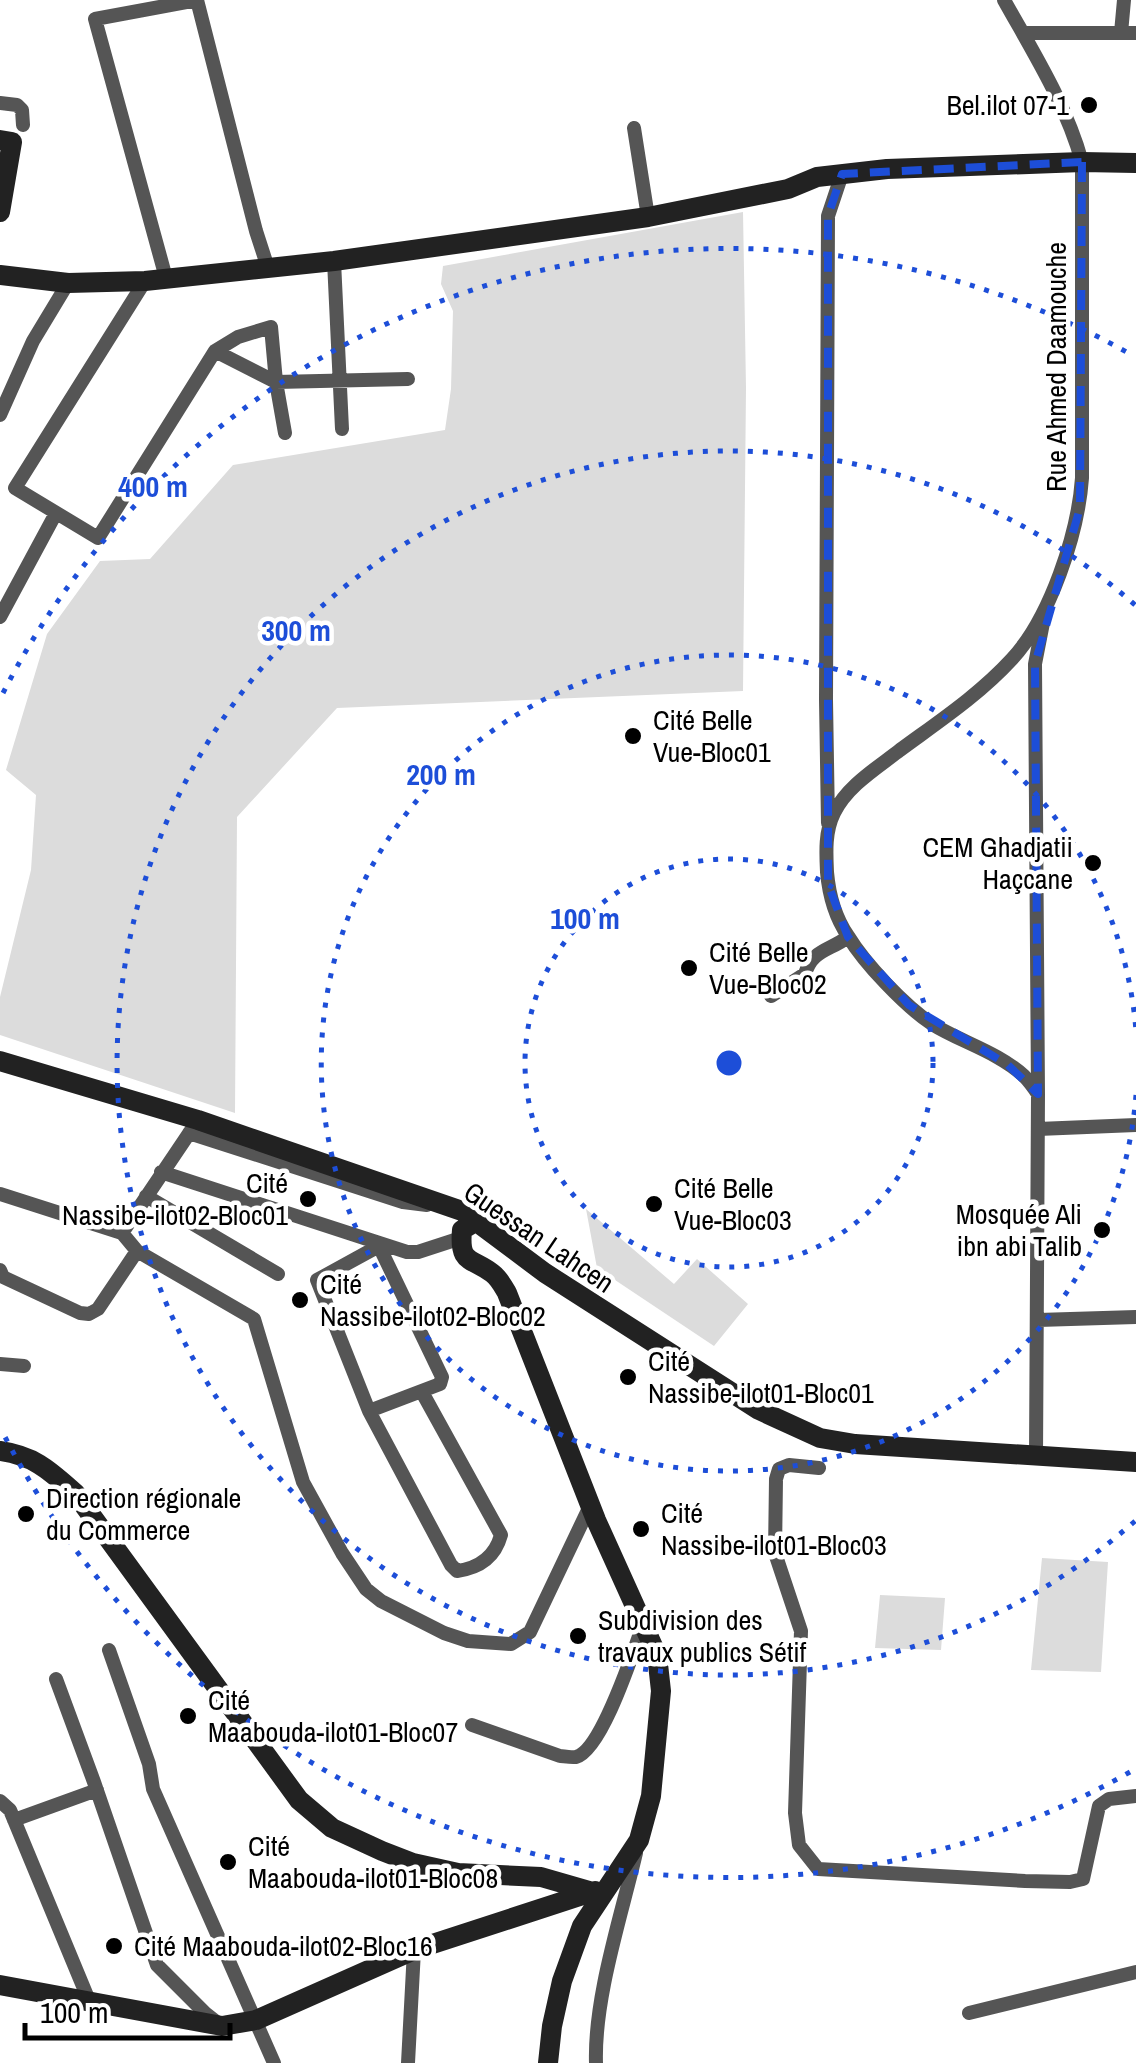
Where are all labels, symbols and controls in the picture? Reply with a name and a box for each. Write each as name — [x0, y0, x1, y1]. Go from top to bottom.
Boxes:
place label: Bel.ilot 07-1 — [946, 86, 1069, 124]
marker: Bel.ilot 07-1 — [1078, 94, 1100, 116]
street label: Rue Ahmed Daamouche — [1037, 242, 1075, 492]
text: 400 m — [118, 466, 188, 506]
text: 300 m — [261, 610, 331, 650]
place label: Cité Belle Vue-Bloc01 — [653, 701, 771, 771]
marker: Cité Belle Vue-Bloc01 — [622, 725, 644, 747]
text: 200 m — [406, 754, 476, 794]
place label: CEM Ghadjatii Haçcane — [922, 828, 1073, 898]
marker: CEM Ghadjatii Haçcane — [1082, 852, 1104, 874]
text: 100 m — [550, 898, 620, 938]
place label: Cité Belle Vue-Bloc02 — [709, 933, 827, 1003]
marker: Cité Belle Vue-Bloc02 — [678, 957, 700, 979]
centre of rings — [711, 1045, 747, 1081]
place label: Cité Nassibe-ilot02-Bloc01 — [62, 1164, 288, 1234]
place label: Cité Belle Vue-Bloc03 — [674, 1169, 792, 1239]
street label: Guessan Lahcen — [456, 1173, 622, 1301]
marker: Cité Nassibe-ilot02-Bloc01 — [297, 1188, 319, 1210]
marker: Cité Belle Vue-Bloc03 — [643, 1193, 665, 1215]
place label: Mosquée Ali ibn abi Talib — [956, 1195, 1082, 1265]
marker: Mosquée Ali ibn abi Talib — [1091, 1219, 1113, 1241]
place label: Cité Nassibe-ilot02-Bloc02 — [320, 1265, 546, 1335]
marker: Cité Nassibe-ilot02-Bloc02 — [289, 1289, 311, 1311]
place label: Cité Nassibe-ilot01-Bloc01 — [648, 1342, 874, 1412]
marker: Cité Nassibe-ilot01-Bloc01 — [617, 1366, 639, 1388]
place label: Direction régionale du Commerce — [46, 1479, 241, 1549]
place label: Cité Nassibe-ilot01-Bloc03 — [661, 1494, 887, 1564]
marker: Direction régionale du Commerce — [15, 1503, 37, 1525]
marker: Cité Nassibe-ilot01-Bloc03 — [630, 1518, 652, 1540]
place label: Subdivision des travaux publics Sétif — [598, 1601, 807, 1671]
marker: Subdivision des travaux publics Sétif — [567, 1625, 589, 1647]
place label: Cité Maabouda-ilot01-Bloc07 — [208, 1681, 458, 1751]
marker: Cité Maabouda-ilot01-Bloc07 — [177, 1705, 199, 1727]
place label: Cité Maabouda-ilot01-Bloc08 — [248, 1827, 498, 1897]
marker: Cité Maabouda-ilot01-Bloc08 — [217, 1851, 239, 1873]
place label: Cité Maabouda-ilot02-Bloc16 — [134, 1927, 433, 1965]
marker: Cité Maabouda-ilot02-Bloc16 — [103, 1935, 125, 1957]
scale bar — [25, 1978, 230, 2040]
text: 100 m — [40, 1992, 108, 2032]

